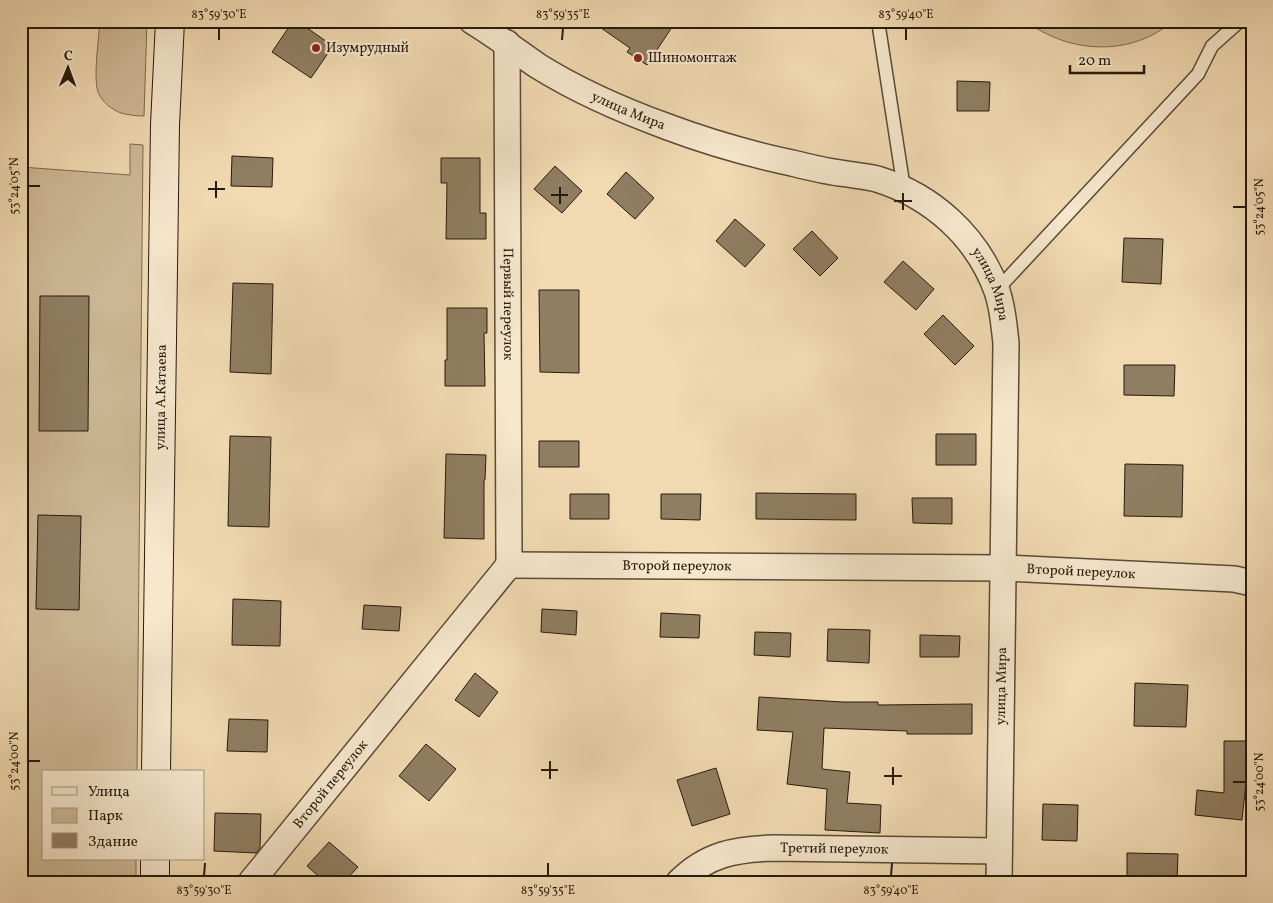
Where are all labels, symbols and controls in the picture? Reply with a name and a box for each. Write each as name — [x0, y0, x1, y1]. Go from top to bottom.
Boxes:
text: 83°59'30"E — [192, 7, 246, 23]
text: 83°59'35"E — [536, 7, 590, 23]
text: 83°59'40"E — [879, 7, 933, 23]
place label: Изумрудный — [326, 39, 410, 58]
north arrow — [42, 42, 92, 92]
marker: Изумрудный — [310, 42, 322, 54]
scale bar — [1070, 42, 1144, 74]
text: С — [64, 47, 73, 66]
place label: Шиномонтаж — [648, 49, 737, 68]
text: 20 m — [1078, 51, 1111, 72]
marker: Шиномонтаж — [632, 52, 644, 64]
street label: улица Мира — [588, 87, 668, 135]
text: 53°24'05"N — [7, 157, 23, 215]
text: 53°24'05"N — [1252, 178, 1268, 236]
street label: улица Мира — [967, 243, 1013, 322]
street label: Первый переулок — [498, 248, 518, 361]
street label: улица А.Катаева — [151, 344, 171, 450]
street label: Второй переулок — [622, 556, 732, 576]
street label: Второй переулок — [1026, 560, 1136, 584]
street label: улица Мира — [992, 647, 1012, 725]
text: 53°24'00"N — [7, 732, 23, 790]
street label: Второй переулок — [289, 736, 373, 833]
text: 53°24'00"N — [1252, 753, 1268, 811]
legend — [42, 770, 205, 860]
text: Улица — [88, 782, 130, 803]
text: Парк — [88, 806, 123, 827]
text: Здание — [88, 832, 138, 853]
street label: Третий переулок — [780, 839, 889, 859]
text: 83°59'30"E — [177, 883, 231, 899]
text: 83°59'35"E — [521, 883, 575, 899]
text: 83°59'40"E — [864, 883, 918, 899]

